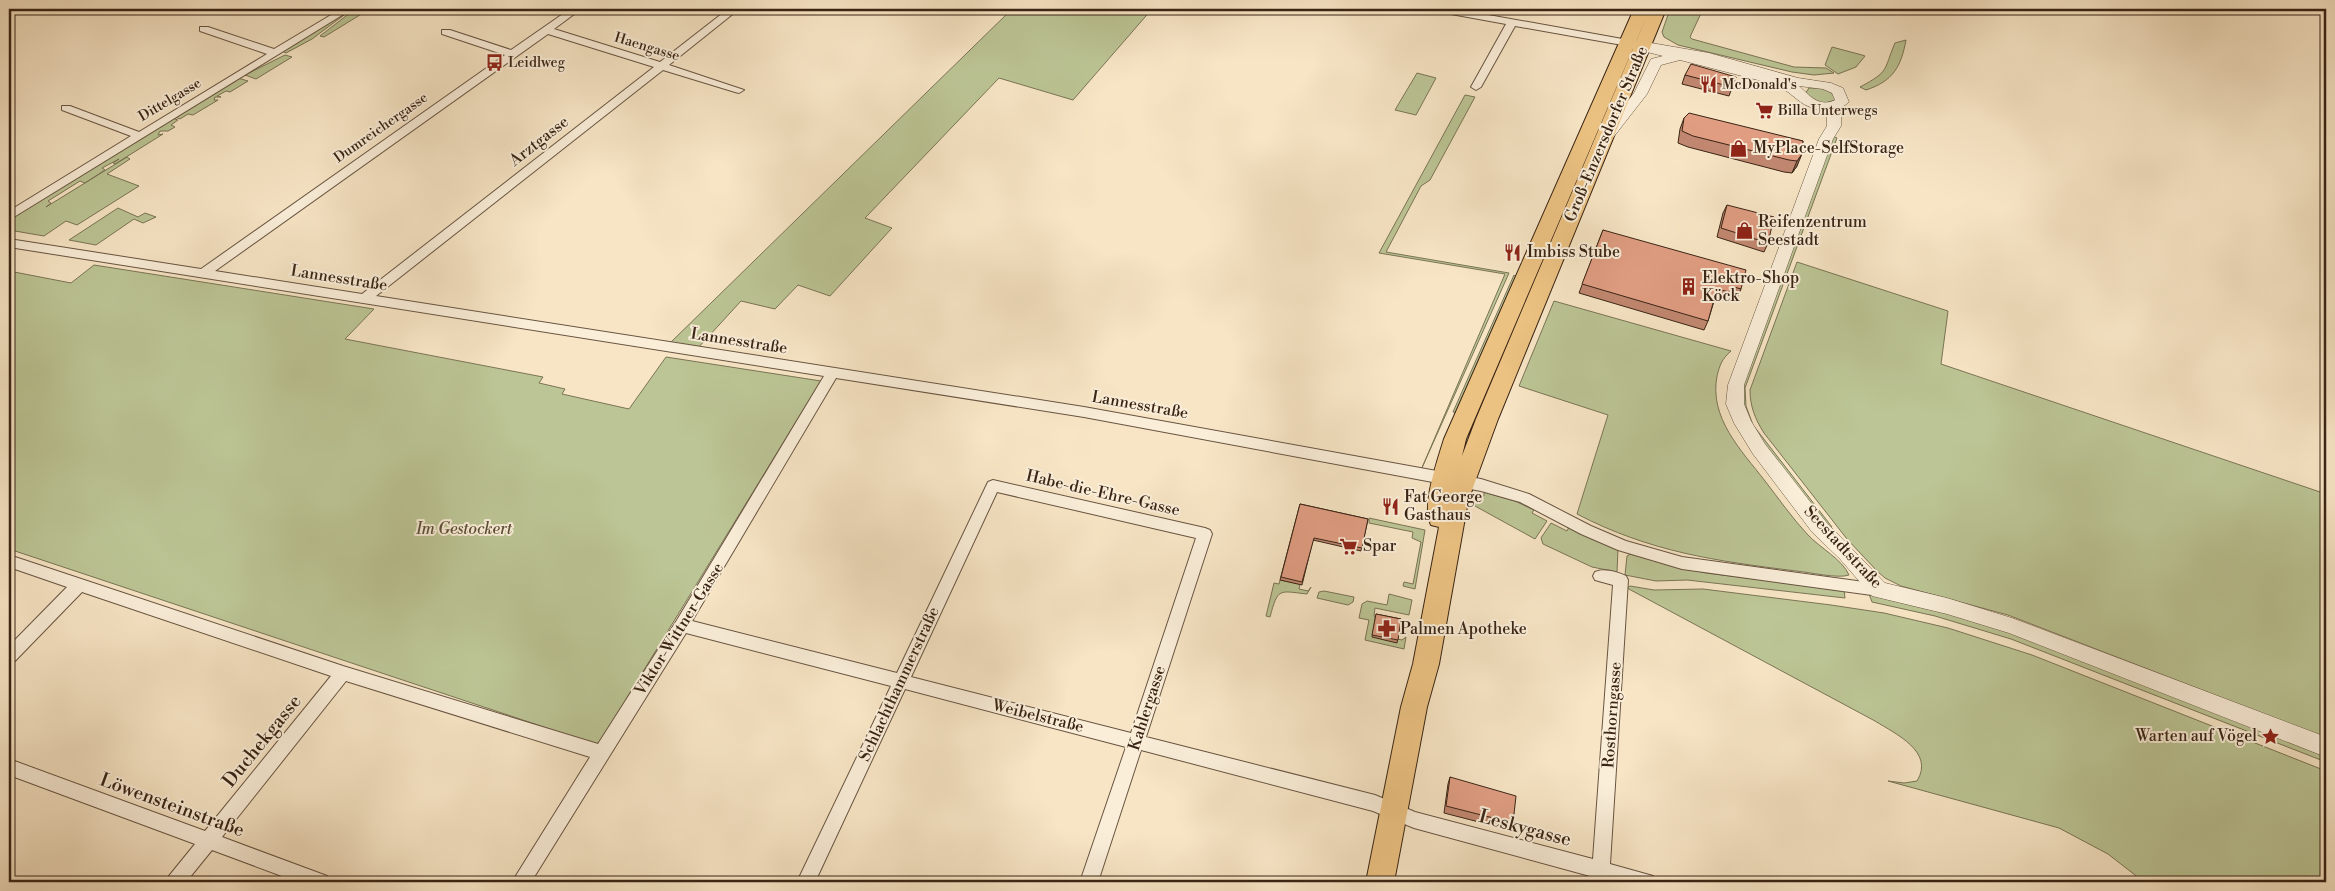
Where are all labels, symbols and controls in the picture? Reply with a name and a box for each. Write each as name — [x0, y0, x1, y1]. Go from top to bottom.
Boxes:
street label: Haengasse — [612, 29, 682, 65]
street label: Groß-Enzersdorfer Straße — [1560, 43, 1652, 225]
bus stop icon: Leidlweg — [484, 53, 504, 73]
place label: Leidlweg — [508, 54, 566, 72]
street label: Dittelgasse — [135, 74, 205, 126]
restaurant icon: McDonald's — [1698, 75, 1718, 95]
place label: McDonald's — [1722, 76, 1797, 94]
street label: Dumreichergasse — [330, 89, 432, 167]
supermarket icon: Billa Unterwegs — [1754, 101, 1774, 121]
place label: Billa Unterwegs — [1777, 102, 1878, 120]
street label: Arztgasse — [505, 112, 573, 171]
shop icon: MyPlace-SelfStorage — [1729, 138, 1749, 158]
place label: MyPlace-SelfStorage — [1753, 138, 1904, 158]
place label: Reifenzentrum Seestadt — [1758, 212, 1867, 250]
shop icon: Reifenzentrum Seestadt — [1734, 221, 1754, 241]
restaurant icon: Imbiss Stube — [1503, 242, 1523, 262]
place label: Imbiss Stube — [1527, 242, 1620, 262]
street label: Lannesstraße — [289, 260, 389, 296]
place label: Elektro-Shop Köck — [1702, 268, 1799, 306]
building icon: Elektro-Shop Köck — [1678, 277, 1698, 297]
street label: Lannesstraße — [689, 323, 789, 359]
street label: Lannesstraße — [1090, 387, 1190, 423]
street label: Habe-die-Ehre-Gasse — [1024, 466, 1182, 520]
place label: Fat George Gasthaus — [1404, 487, 1482, 525]
restaurant icon: Fat George Gasthaus — [1380, 496, 1400, 516]
street label: Seestadtstraße — [1800, 501, 1886, 593]
park label: Im Gestockert — [415, 519, 513, 539]
supermarket icon: Spar — [1339, 536, 1359, 556]
place label: Spar — [1363, 536, 1397, 556]
street label: Viktor-Wittner-Gasse — [629, 559, 728, 700]
street label: Schlachthammerstraße — [854, 604, 944, 764]
pharmacy icon: Palmen Apotheke — [1376, 619, 1396, 639]
place label: Palmen Apotheke — [1400, 619, 1527, 639]
street label: Rosthorngasse — [1598, 661, 1626, 769]
street label: Kahlergasse — [1124, 663, 1170, 753]
street label: Duchekgasse — [217, 690, 307, 792]
street label: Weibelstraße — [989, 695, 1086, 737]
place label: Warten auf Vögel — [2134, 726, 2257, 746]
place icon: Warten auf Vögel — [2261, 726, 2281, 746]
street label: Löwensteinstraße — [96, 768, 248, 842]
street label: Leskygasse — [1476, 804, 1574, 852]

